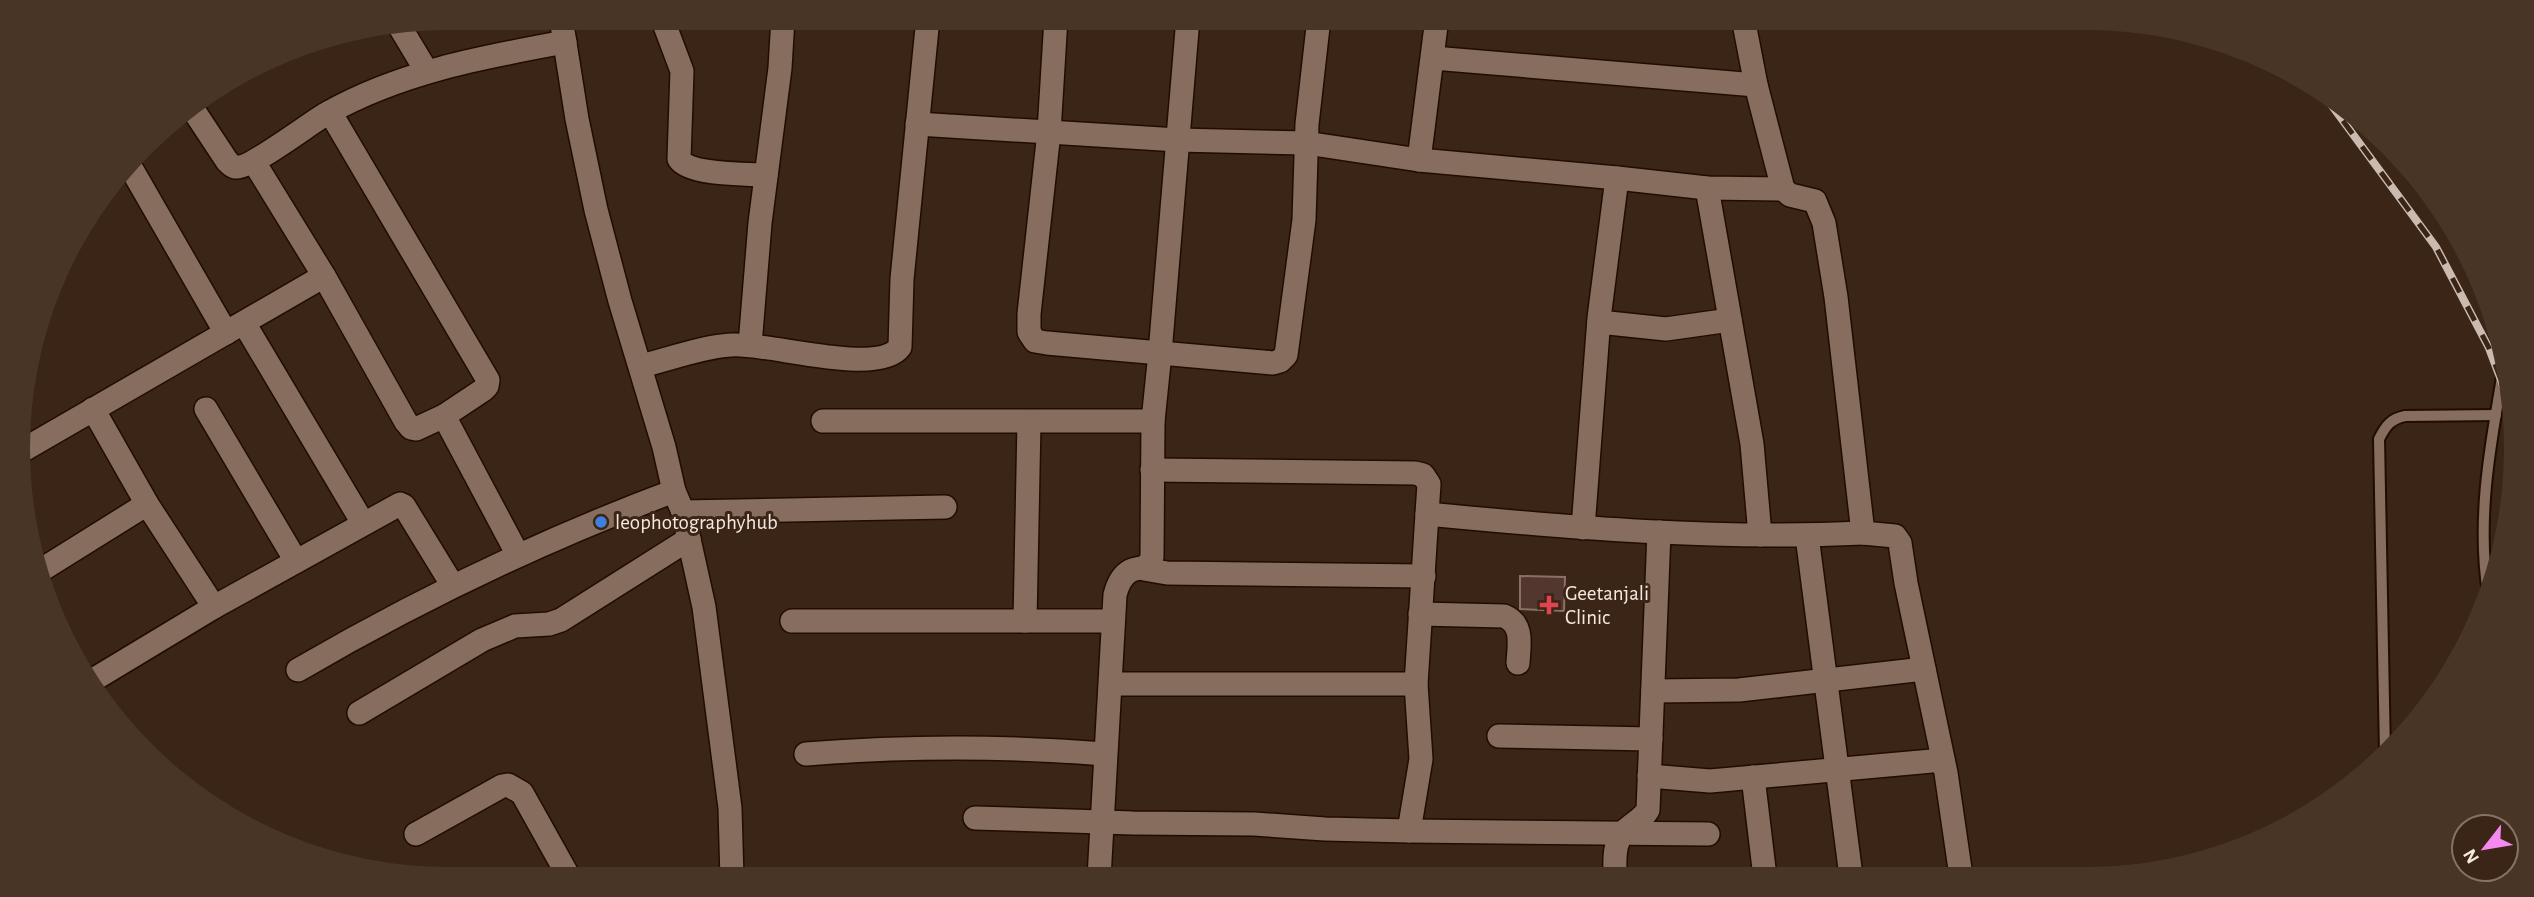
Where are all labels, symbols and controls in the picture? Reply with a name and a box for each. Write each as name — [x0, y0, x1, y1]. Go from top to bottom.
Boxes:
place label: leophotographyhub — [615, 512, 778, 533]
marker: leophotographyhub — [593, 514, 609, 530]
place label: Geetanjali Clinic — [1565, 583, 1649, 628]
marker: Geetanjali Clinic — [1539, 595, 1559, 615]
north arrow — [2450, 813, 2520, 883]
text: N — [2460, 845, 2483, 867]

